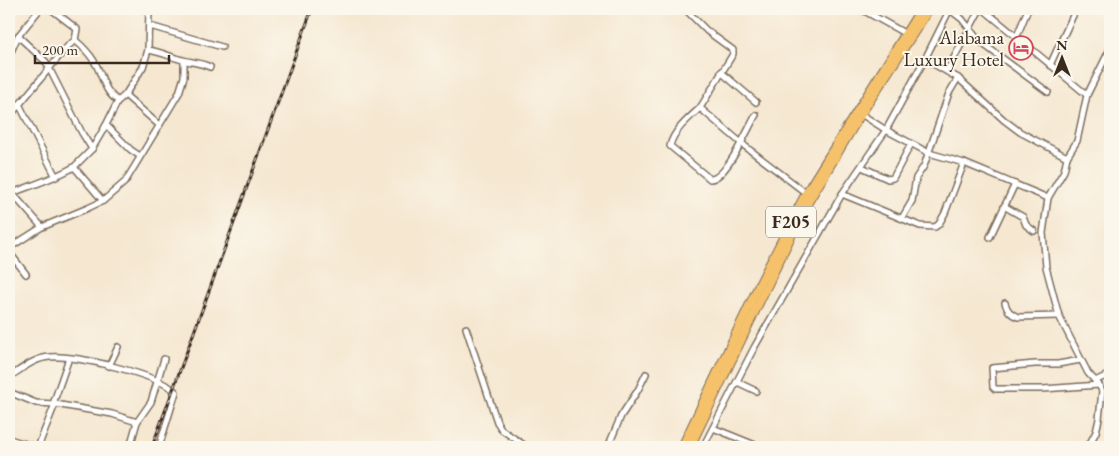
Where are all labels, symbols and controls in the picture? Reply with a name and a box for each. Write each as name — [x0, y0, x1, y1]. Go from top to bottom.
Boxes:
place label: Alabama Luxury Hotel — [904, 25, 1004, 72]
scale bar — [35, 32, 169, 64]
north arrow — [1036, 32, 1086, 82]
hotel icon: Alabama Luxury Hotel — [1008, 35, 1034, 61]
text: N — [1056, 36, 1068, 54]
text: 200 m — [42, 40, 79, 59]
road number: F205 — [766, 206, 816, 238]

